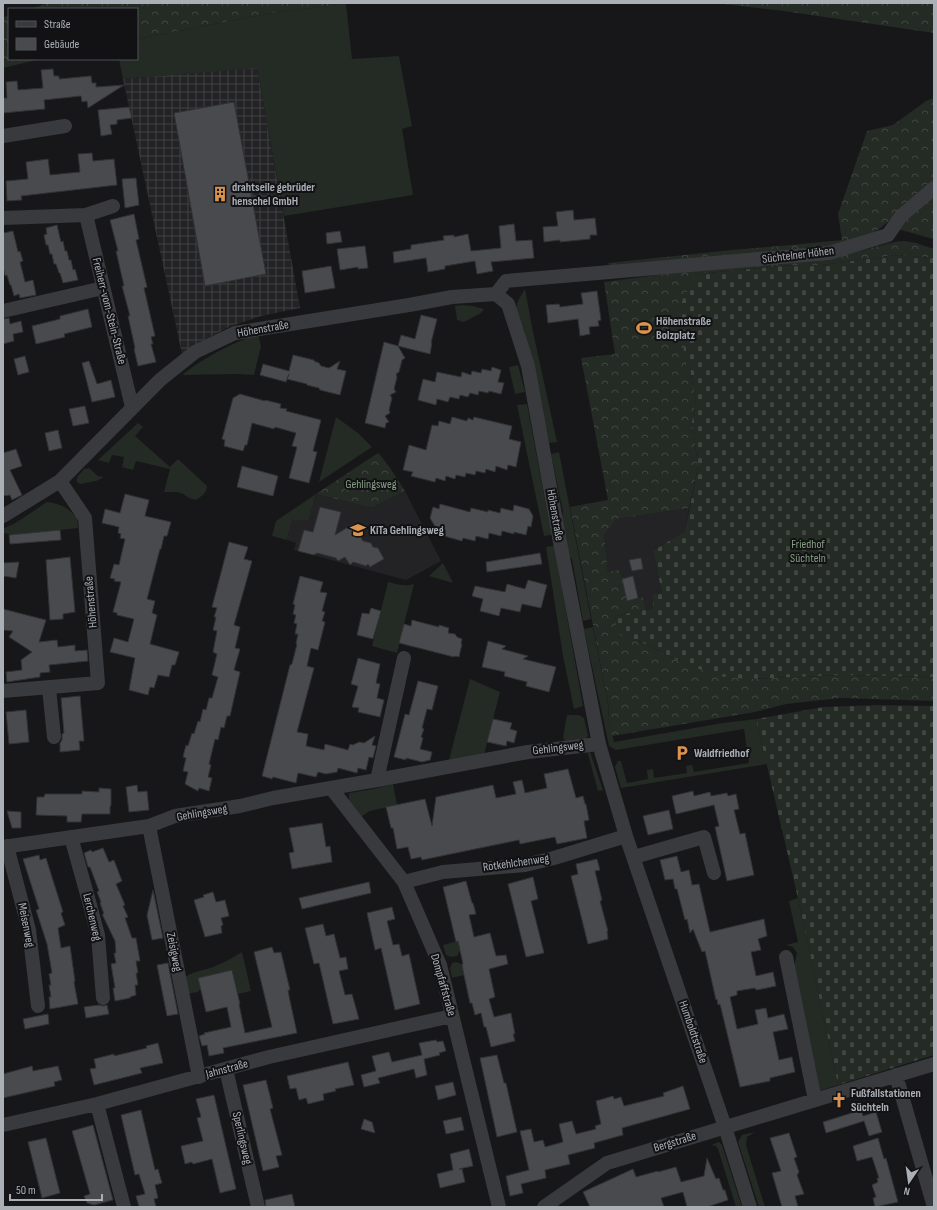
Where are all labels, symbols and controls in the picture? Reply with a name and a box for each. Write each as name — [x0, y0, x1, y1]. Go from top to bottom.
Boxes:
legend — [8, 8, 138, 60]
text: Straße — [44, 17, 71, 32]
text: Gebäude — [44, 37, 79, 52]
place label: drahtseile gebrüder henschel GmbH — [232, 180, 315, 209]
building icon: drahtseile gebrüder henschel GmbH — [211, 185, 229, 203]
street label: Süchtelner Höhen — [761, 243, 835, 267]
street label: Freiherr-vom-Stein-Straße — [89, 256, 130, 366]
place label: Höhenstraße Bolzplatz — [656, 314, 711, 343]
street label: Höhenstraße — [236, 317, 290, 341]
sports icon: Höhenstraße Bolzplatz — [635, 319, 653, 337]
park label: Gehlingsweg — [345, 477, 397, 492]
street label: Höhenstraße — [543, 488, 567, 542]
school or university icon: KiTa Gehlingsweg — [349, 521, 367, 539]
place label: KiTa Gehlingsweg — [370, 523, 444, 538]
park label: Friedhof Süchteln — [790, 537, 826, 566]
street label: Höhenstraße — [81, 575, 101, 629]
street label: Gehlingsweg — [532, 737, 585, 759]
parking icon: Waldfriedhof — [673, 744, 691, 762]
place label: Waldfriedhof — [694, 746, 749, 761]
street label: Gehlingsweg — [175, 801, 229, 825]
street label: Rotkehlchenweg — [482, 851, 550, 875]
street label: Lerchenweg — [79, 892, 105, 943]
street label: Meisenweg — [14, 902, 38, 949]
street label: Zeisigweg — [163, 931, 185, 973]
street label: Dompfaffstraße — [427, 952, 459, 1018]
street label: Humboldtstraße — [675, 999, 711, 1065]
street label: Jahnstraße — [203, 1056, 250, 1082]
place label: Fußfallstationen Süchteln — [851, 1086, 921, 1115]
church icon: Fußfallstationen Süchteln — [830, 1091, 848, 1109]
street label: Sperlingsweg — [229, 1110, 255, 1166]
street label: Bergstraße — [652, 1128, 698, 1156]
north arrow — [889, 1162, 929, 1202]
scale bar — [10, 1176, 102, 1202]
text: 50 m — [16, 1183, 36, 1198]
text: N — [902, 1184, 911, 1198]

